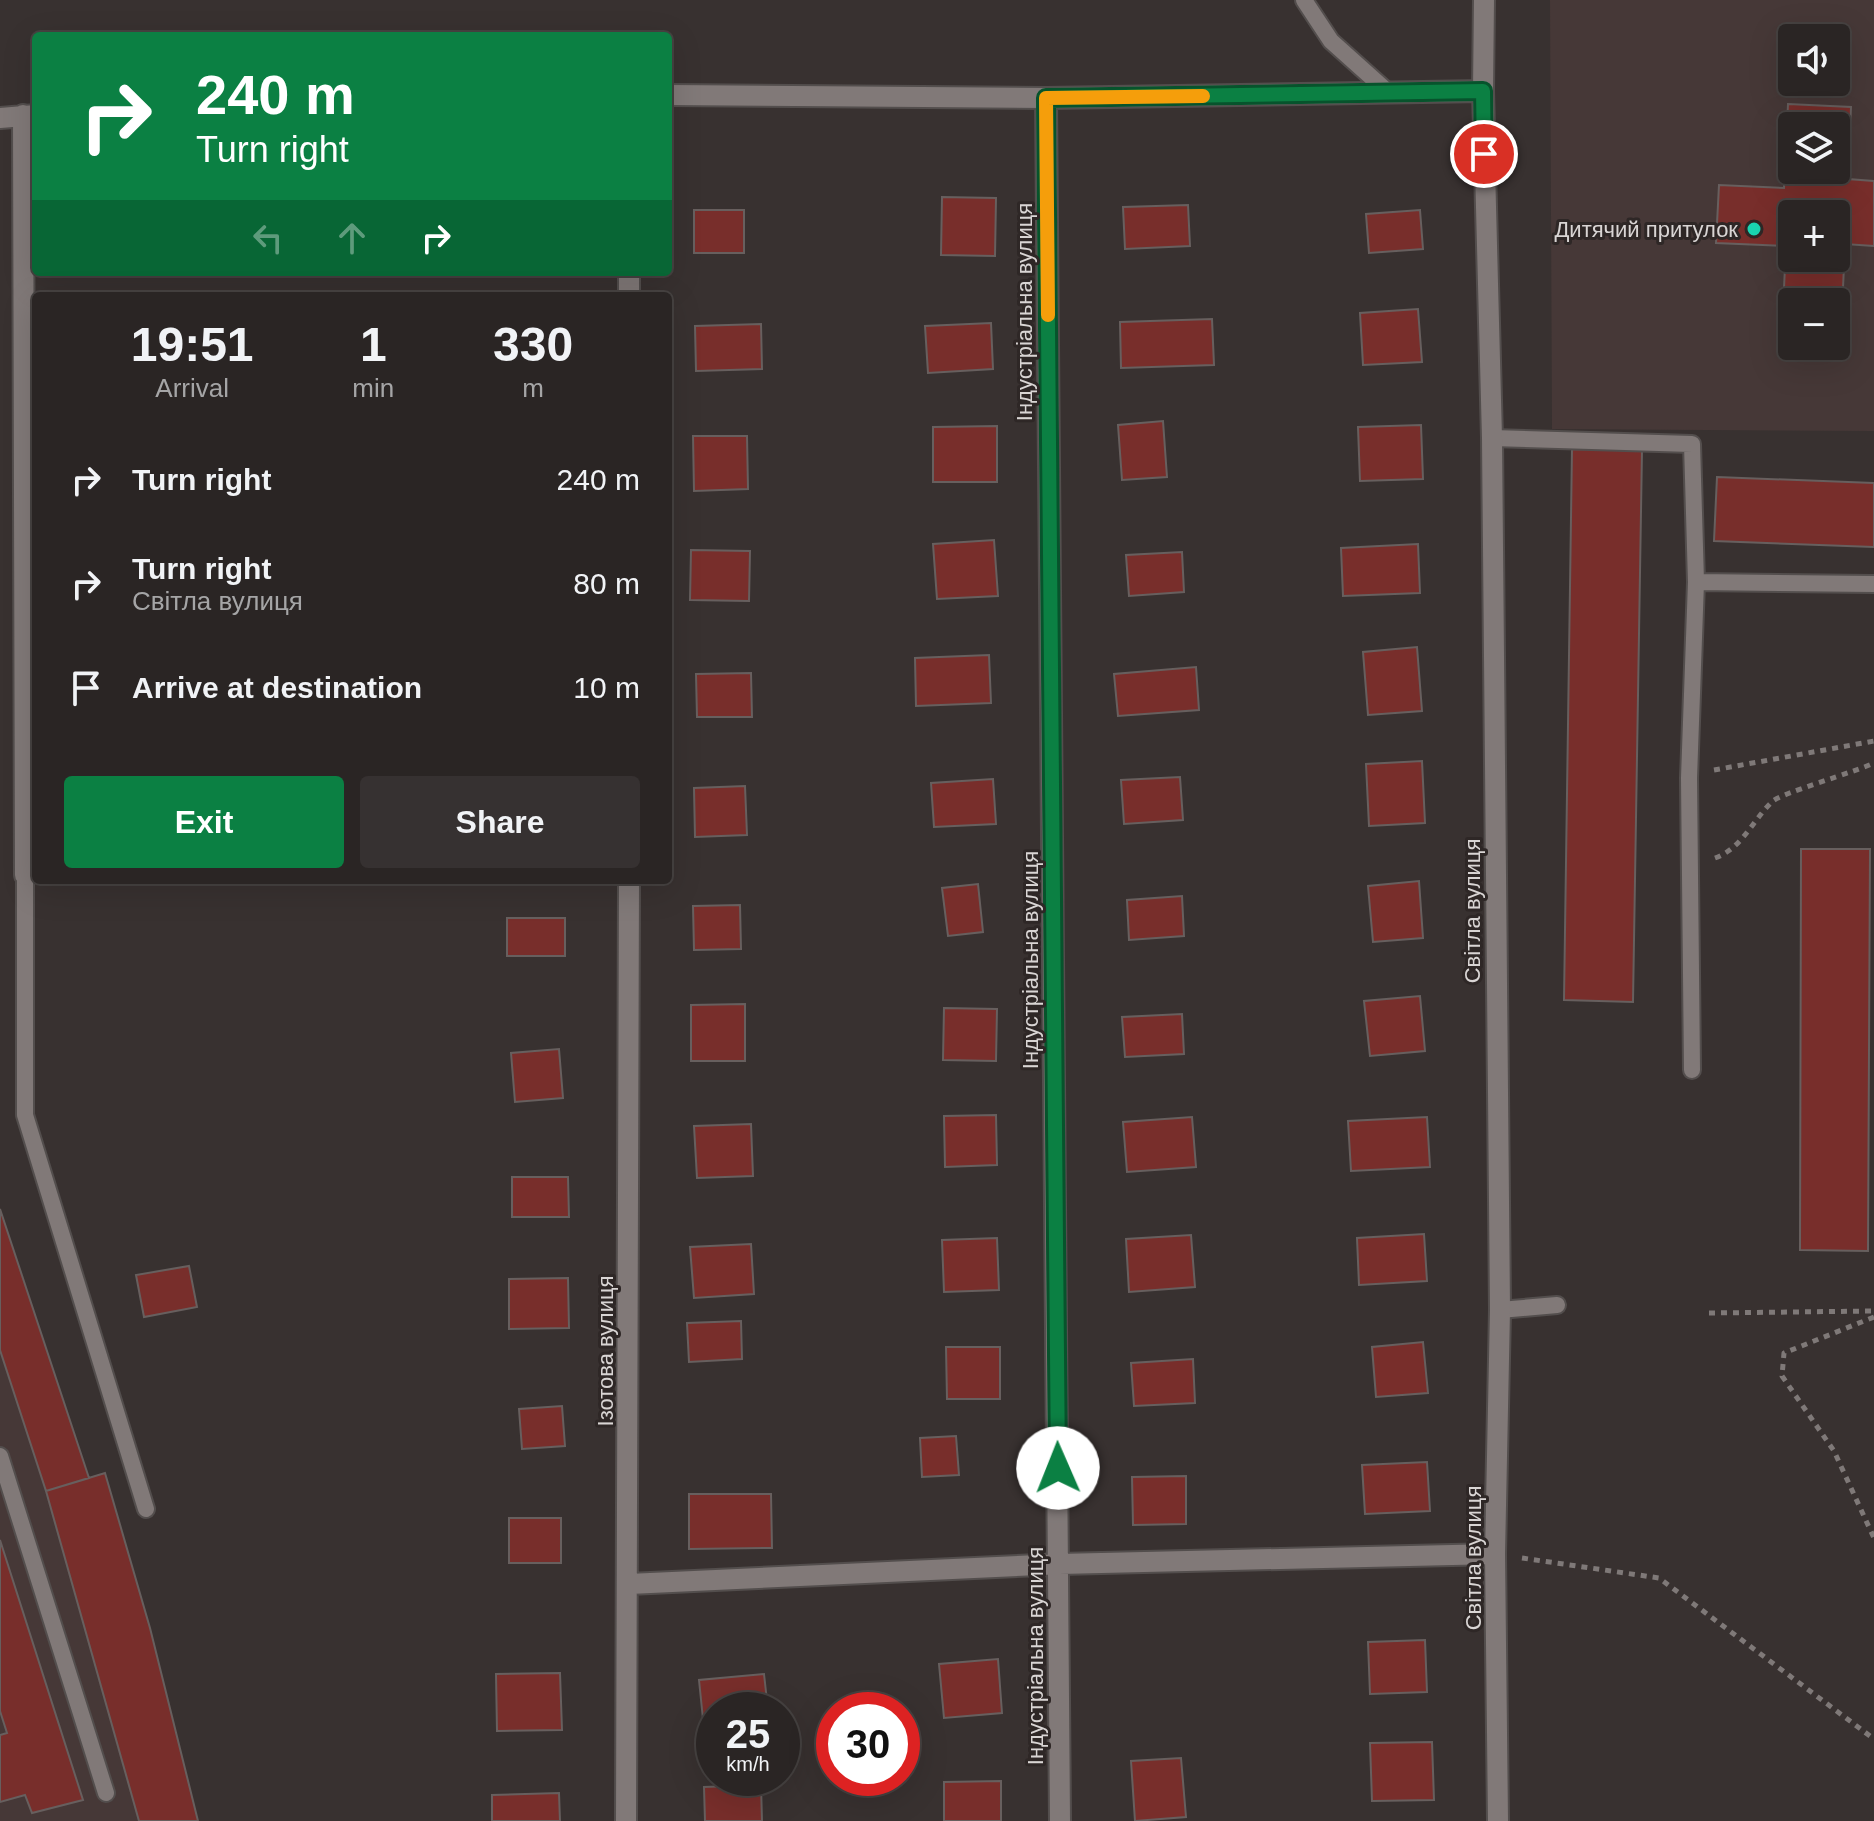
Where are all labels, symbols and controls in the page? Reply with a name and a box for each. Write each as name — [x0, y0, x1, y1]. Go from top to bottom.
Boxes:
map controls — [1778, 24, 1850, 360]
button: sound — [1778, 24, 1850, 96]
text: 240 m — [196, 63, 355, 126]
icon: right — [64, 64, 168, 168]
button: layers — [1778, 112, 1850, 184]
pin — [1450, 120, 1518, 188]
text: Turn right — [196, 129, 349, 170]
icon: arrive — [1462, 132, 1506, 176]
button: + — [1778, 200, 1850, 272]
street label: Індустріальна вулиця — [1012, 203, 1037, 421]
icon: left — [246, 216, 290, 260]
icon: ahead — [330, 216, 374, 260]
icon: right — [414, 216, 458, 260]
place label: Дитячий притулок — [1554, 217, 1738, 242]
marker: Дитячий притулок — [1745, 220, 1763, 238]
button: − — [1778, 288, 1850, 360]
text: 19:51 — [131, 318, 254, 371]
text: 1 — [360, 318, 387, 371]
text: 330 — [493, 318, 573, 371]
text: Arrival — [155, 373, 229, 403]
text: min — [352, 373, 394, 403]
text: m — [522, 373, 544, 403]
icon: right — [64, 458, 108, 502]
text: Turn right — [132, 463, 271, 496]
text: 240 m — [557, 463, 640, 496]
text: Turn right — [132, 552, 271, 585]
icon: right — [64, 562, 108, 606]
text: 80 m — [573, 567, 640, 600]
text: Світла вулиця — [132, 586, 303, 616]
icon: arrive — [64, 666, 108, 710]
text: Arrive at destination — [132, 671, 422, 704]
text: 10 m — [573, 671, 640, 704]
button: Exit — [64, 776, 344, 868]
button: Share — [360, 776, 640, 868]
street label: Світла вулиця — [1460, 839, 1485, 983]
street label: Індустріальна вулиця — [1018, 851, 1043, 1069]
street label: Ізотова вулиця — [593, 1276, 618, 1426]
position arrow — [1016, 1426, 1100, 1510]
street label: Світла вулиця — [1461, 1486, 1486, 1630]
street label: Індустріальна вулиця — [1023, 1547, 1048, 1765]
speed limit sign: 30 — [816, 1692, 920, 1796]
text: 25 — [726, 1712, 770, 1756]
text: km/h — [726, 1753, 770, 1775]

